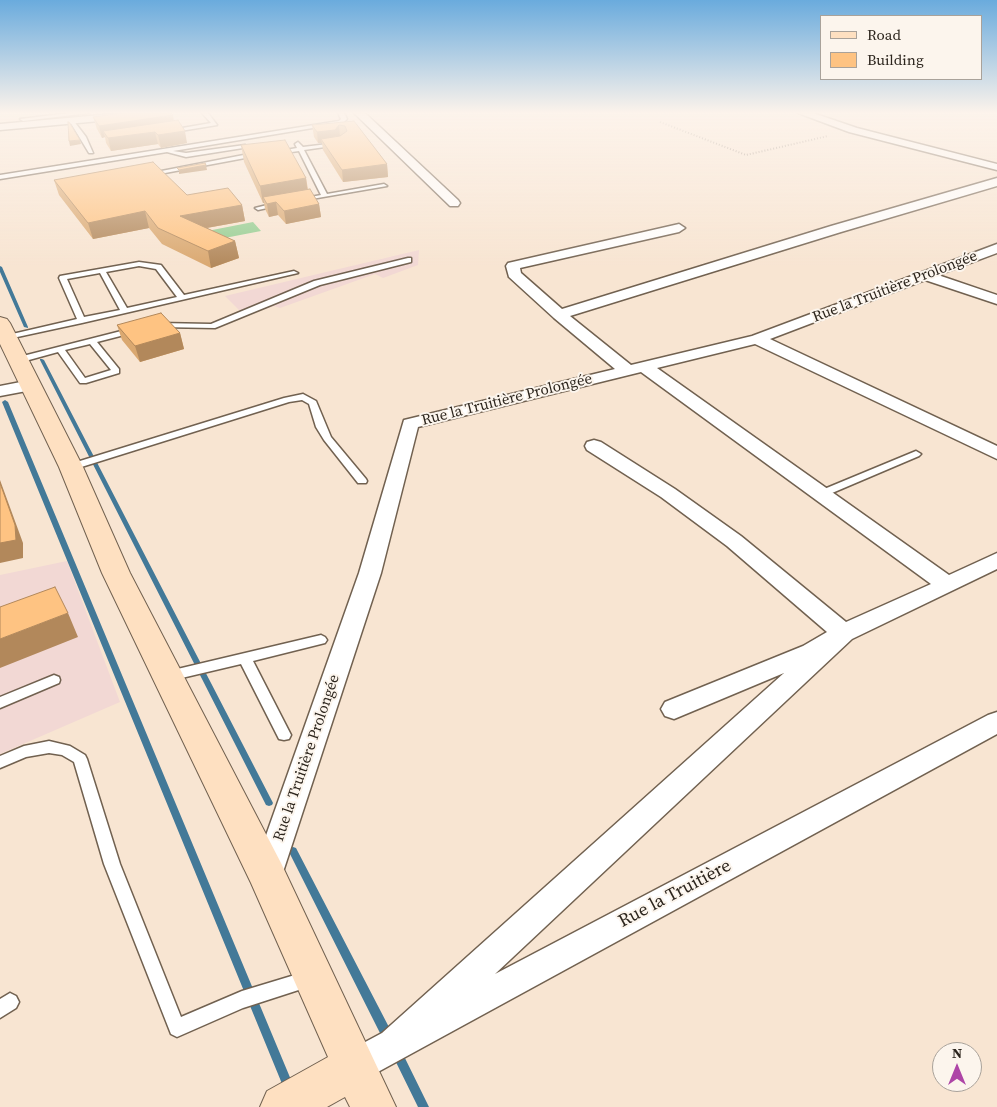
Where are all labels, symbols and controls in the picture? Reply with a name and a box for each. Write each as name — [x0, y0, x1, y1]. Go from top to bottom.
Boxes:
legend — [820, 15, 982, 80]
text: Road — [867, 24, 901, 45]
text: Building — [867, 49, 924, 70]
street label: Rue la Truitière Prolongée — [810, 247, 980, 327]
street label: Rue la Truitière Prolongée — [420, 370, 594, 430]
street label: Rue la Truitière Prolongée — [270, 672, 344, 844]
street label: Rue la Truitière — [615, 855, 735, 933]
north arrow — [932, 1042, 982, 1092]
text: N — [952, 1043, 962, 1063]

